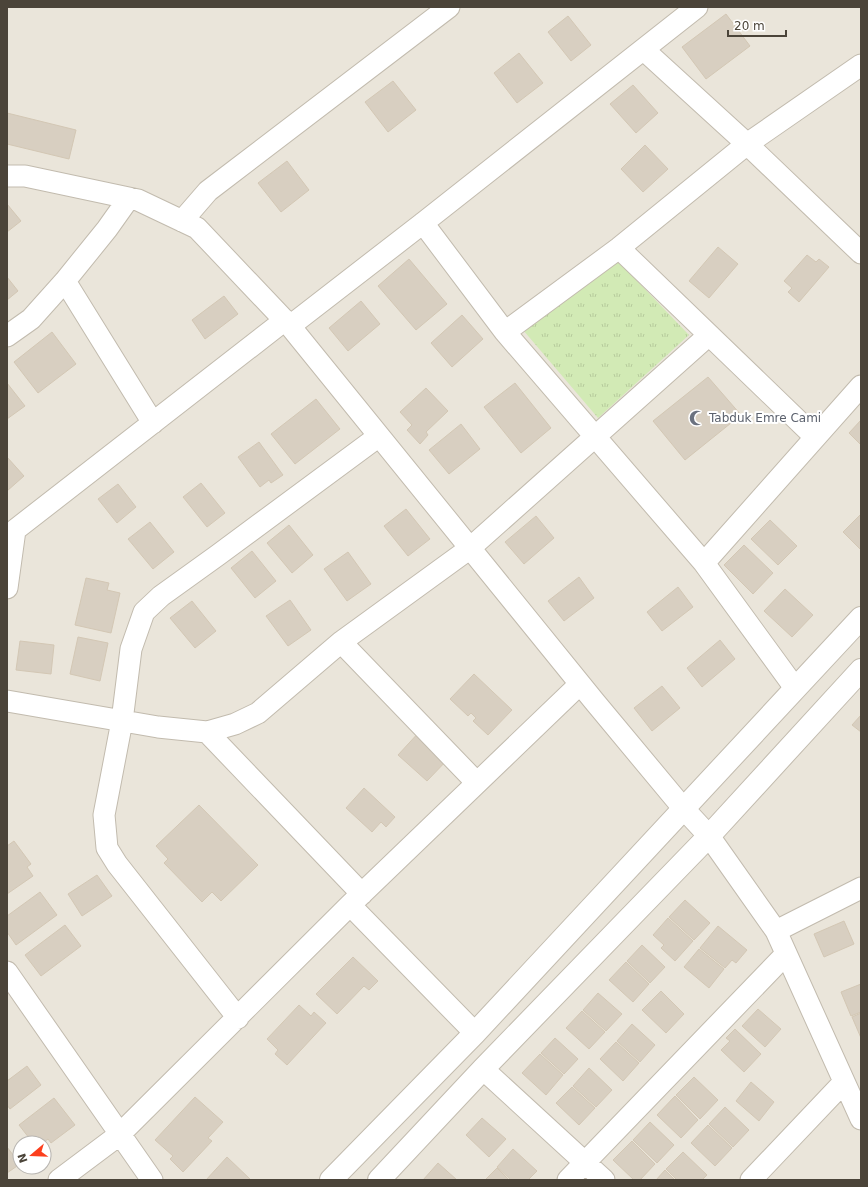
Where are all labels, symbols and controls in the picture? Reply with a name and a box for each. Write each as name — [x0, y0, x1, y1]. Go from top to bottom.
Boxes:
scale bar — [728, 12, 786, 38]
text: 20 m — [734, 19, 765, 33]
mosque icon: Tabduk Emre Cami — [688, 409, 706, 427]
place label: Tabduk Emre Cami — [708, 411, 821, 425]
north arrow — [12, 1135, 52, 1175]
text: N — [15, 1152, 31, 1165]

